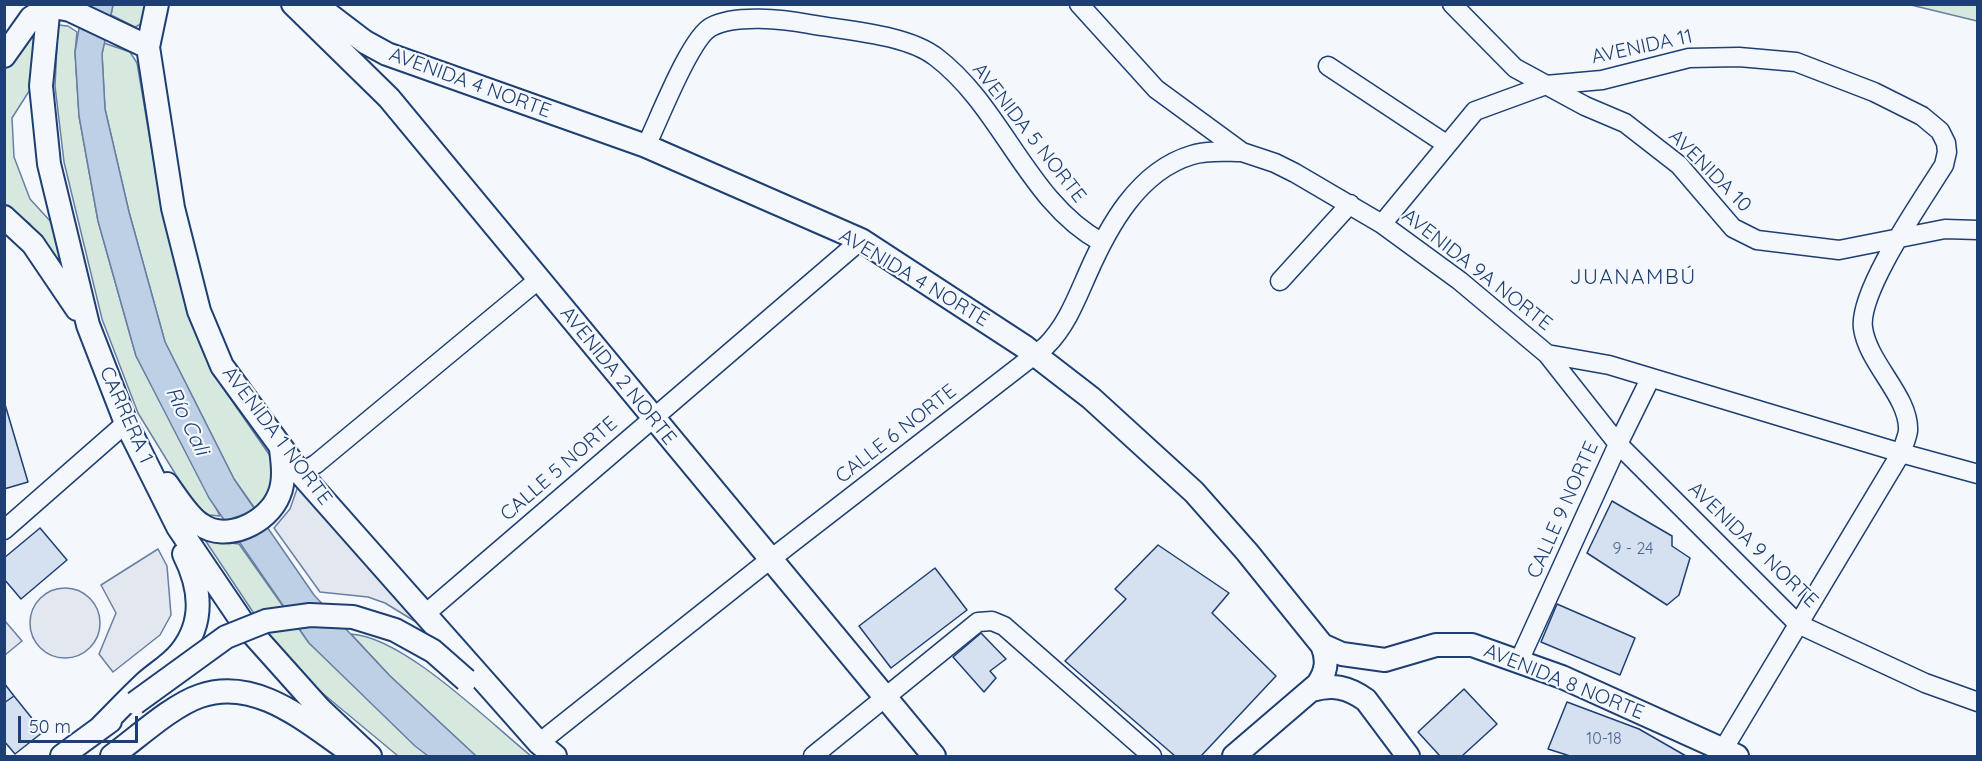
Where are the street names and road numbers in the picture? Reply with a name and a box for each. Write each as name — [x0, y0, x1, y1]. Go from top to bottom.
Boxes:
street label: AVENIDA 11 — [1589, 25, 1695, 69]
street label: AVENIDA 4 NORTE — [386, 43, 554, 123]
street label: AVENIDA 5 NORTE — [967, 58, 1091, 208]
street label: AVENIDA 10 — [1664, 125, 1756, 217]
street label: AVENIDA 9A NORTE — [1397, 204, 1557, 336]
street label: AVENIDA 4 NORTE — [835, 224, 993, 332]
street label: AVENIDA 2 NORTE — [555, 302, 681, 450]
street label: AVENIDA 1 NORTE — [217, 362, 337, 510]
street label: CARRERA 1 — [94, 363, 158, 467]
street label: CALLE 6 NORTE — [831, 379, 961, 489]
street label: CALLE 5 NORTE — [496, 412, 622, 526]
street label: CALLE 9 NORTE — [1522, 438, 1604, 582]
street label: AVENIDA 9 NORTE — [1683, 477, 1823, 613]
street label: AVENIDA 8 NORTE — [1480, 639, 1648, 725]

